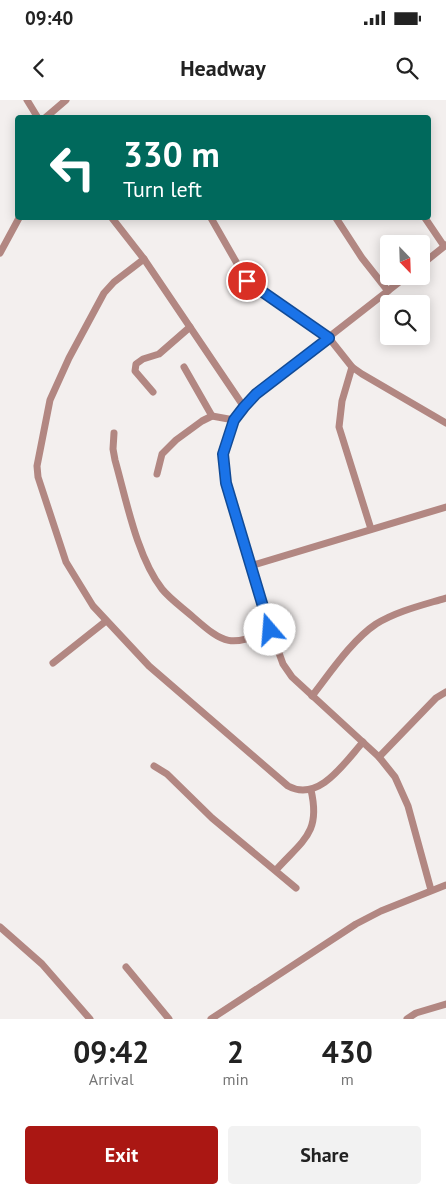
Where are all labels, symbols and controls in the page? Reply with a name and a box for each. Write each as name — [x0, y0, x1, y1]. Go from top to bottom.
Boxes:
text: 09:40 — [25, 6, 73, 30]
icon: back — [25, 54, 53, 82]
text: Headway — [180, 54, 266, 82]
icon: search — [393, 54, 421, 82]
text: 330 m — [123, 131, 220, 177]
icon: left — [40, 135, 105, 200]
text: Turn left — [123, 175, 202, 203]
north arrow — [380, 235, 430, 285]
map controls — [380, 235, 430, 345]
pin — [226, 260, 268, 302]
icon: arrive — [233, 267, 261, 295]
button: search — [380, 295, 430, 345]
position arrow — [243, 603, 295, 655]
text: 09:42 — [73, 1032, 149, 1071]
text: 2 — [227, 1032, 244, 1071]
text: 430 — [322, 1032, 373, 1071]
text: Arrival — [89, 1069, 134, 1089]
text: min — [223, 1069, 249, 1089]
text: m — [341, 1069, 354, 1089]
button: Exit — [25, 1126, 218, 1184]
button: Share — [228, 1126, 421, 1184]

